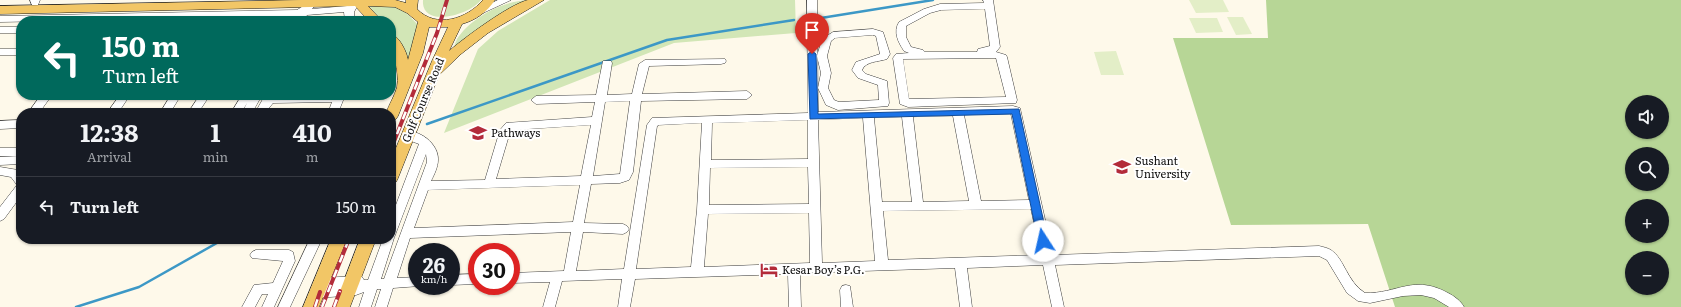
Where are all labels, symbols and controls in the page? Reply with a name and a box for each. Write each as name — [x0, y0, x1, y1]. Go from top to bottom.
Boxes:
pin — [795, 13, 829, 54]
icon: arrive — [801, 19, 823, 41]
text: 150 m — [102, 24, 180, 66]
icon: left — [36, 32, 88, 84]
street label: Golf Course Road — [397, 55, 447, 144]
text: Turn left — [102, 62, 179, 89]
map controls — [1625, 95, 1669, 295]
button: sound — [1625, 95, 1669, 139]
text: 12:38 — [80, 114, 138, 149]
text: 1 — [210, 114, 220, 149]
text: 410 — [292, 114, 332, 149]
school or university icon: Pathways — [468, 123, 488, 143]
place label: Pathways — [491, 124, 540, 140]
text: Arrival — [87, 147, 132, 166]
text: min — [203, 147, 228, 166]
text: m — [306, 147, 318, 166]
button: search — [1625, 147, 1669, 191]
place label: Sushant University — [1135, 152, 1191, 181]
school or university icon: Sushant University — [1112, 157, 1132, 177]
text: Turn left — [70, 195, 139, 218]
text: 150 m — [336, 195, 376, 218]
icon: left — [36, 196, 58, 218]
button: + — [1625, 199, 1669, 243]
position arrow — [1022, 220, 1064, 262]
speed limit sign: 30 — [468, 243, 520, 295]
text: 26 — [423, 249, 445, 279]
button: − — [1625, 251, 1669, 295]
hotel icon: Kesar Boy’s P.G. — [759, 260, 779, 280]
place label: Kesar Boy’s P.G. — [782, 261, 865, 277]
text: km/h — [421, 271, 447, 286]

